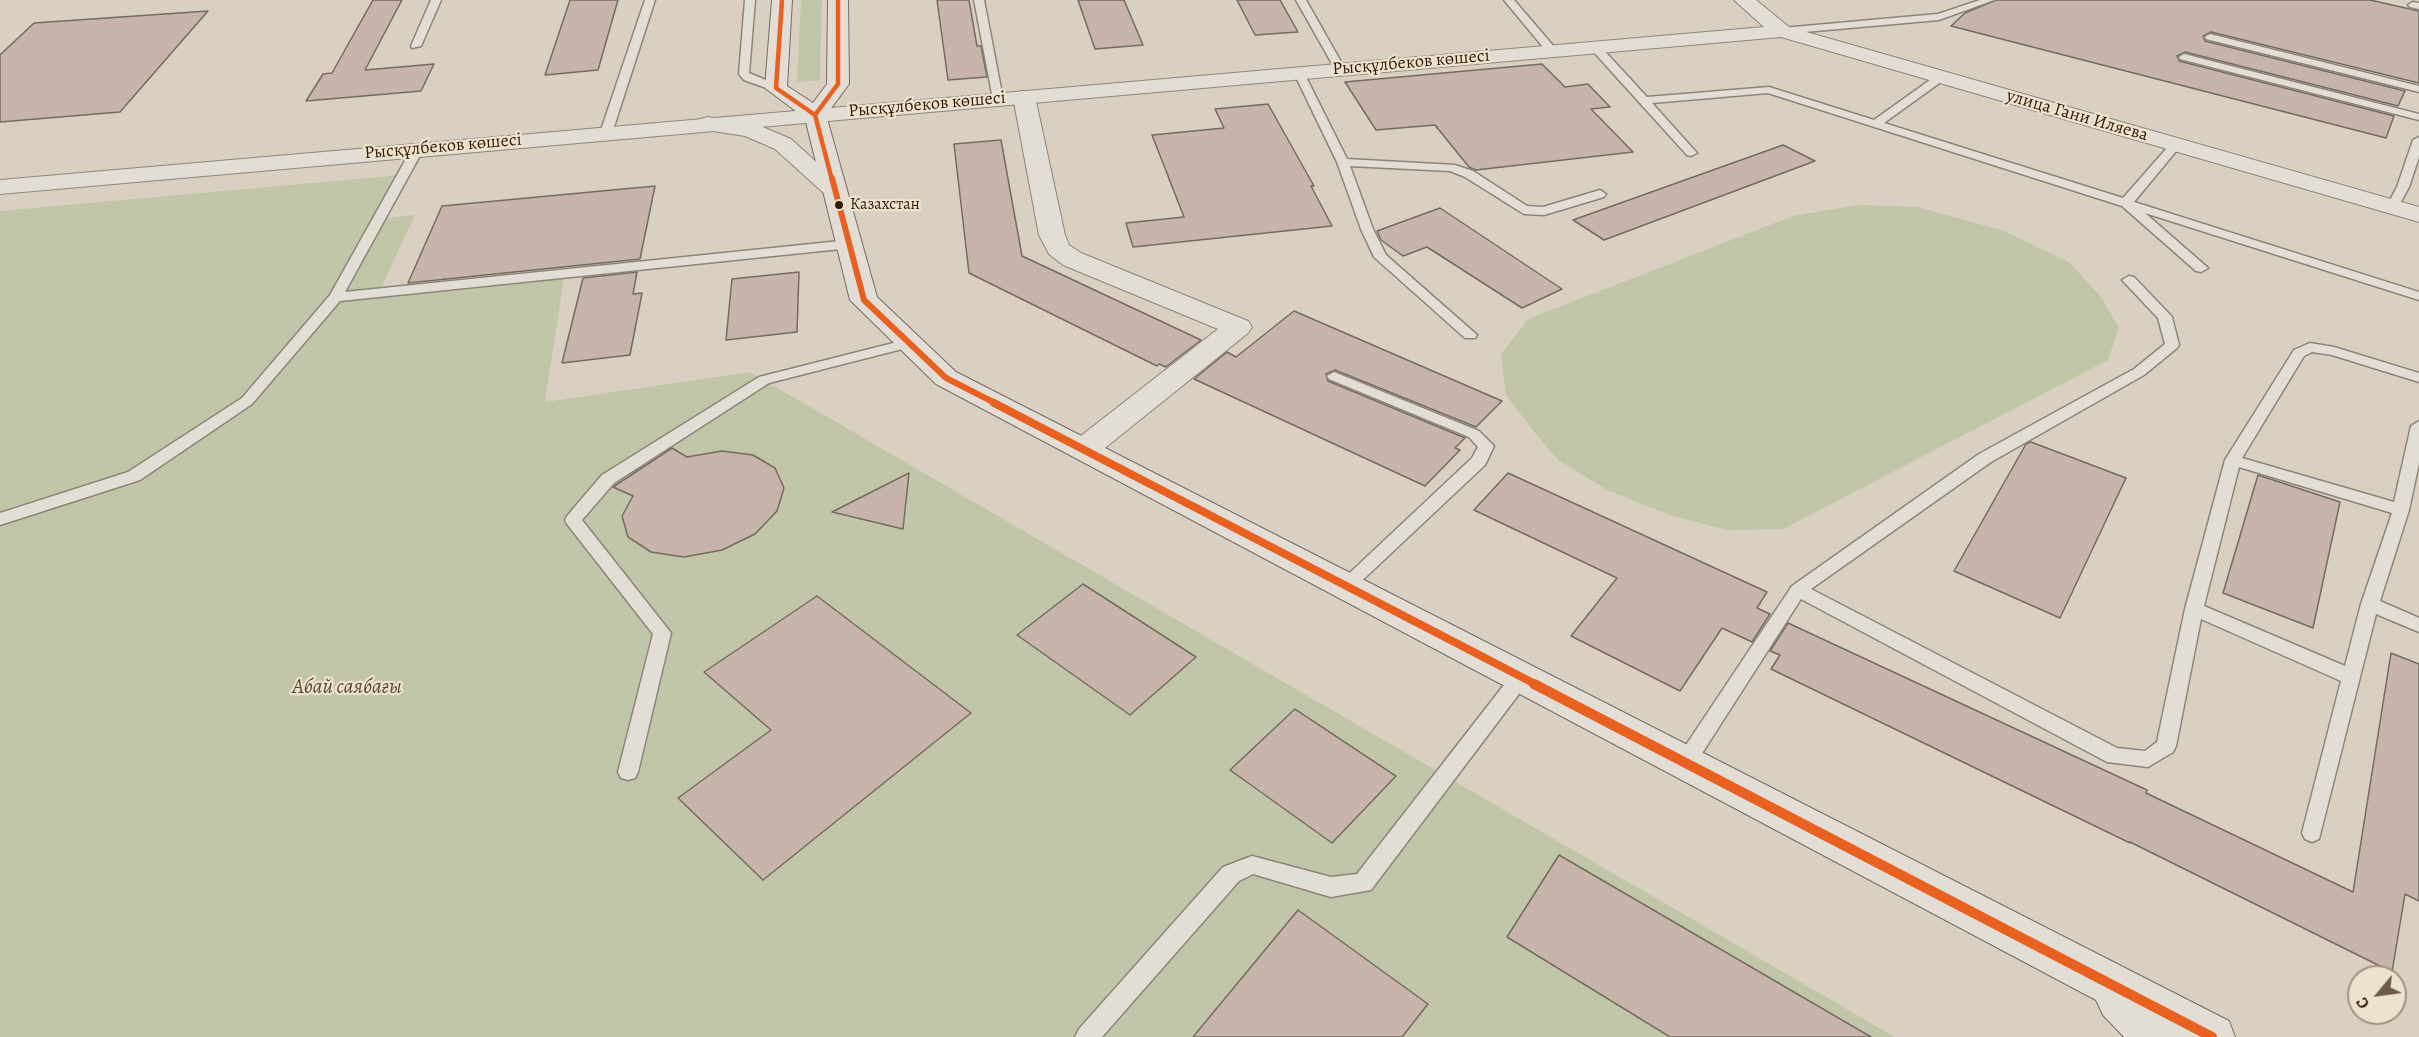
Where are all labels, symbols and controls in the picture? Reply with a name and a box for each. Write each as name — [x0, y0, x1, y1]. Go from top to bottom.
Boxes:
street label: Рысқұлбеков көшесі — [1331, 45, 1491, 81]
street label: улица Гани Иляева — [2004, 85, 2150, 147]
street label: Рысқұлбеков көшесі — [847, 87, 1007, 123]
street label: Рысқұлбеков көшесі — [363, 129, 523, 165]
place label: Казахстан — [850, 195, 920, 215]
marker: Казахстан — [833, 199, 845, 211]
park label: Абай саябағы — [292, 675, 402, 701]
north arrow — [2347, 965, 2407, 1025]
text: С — [2351, 993, 2375, 1012]

